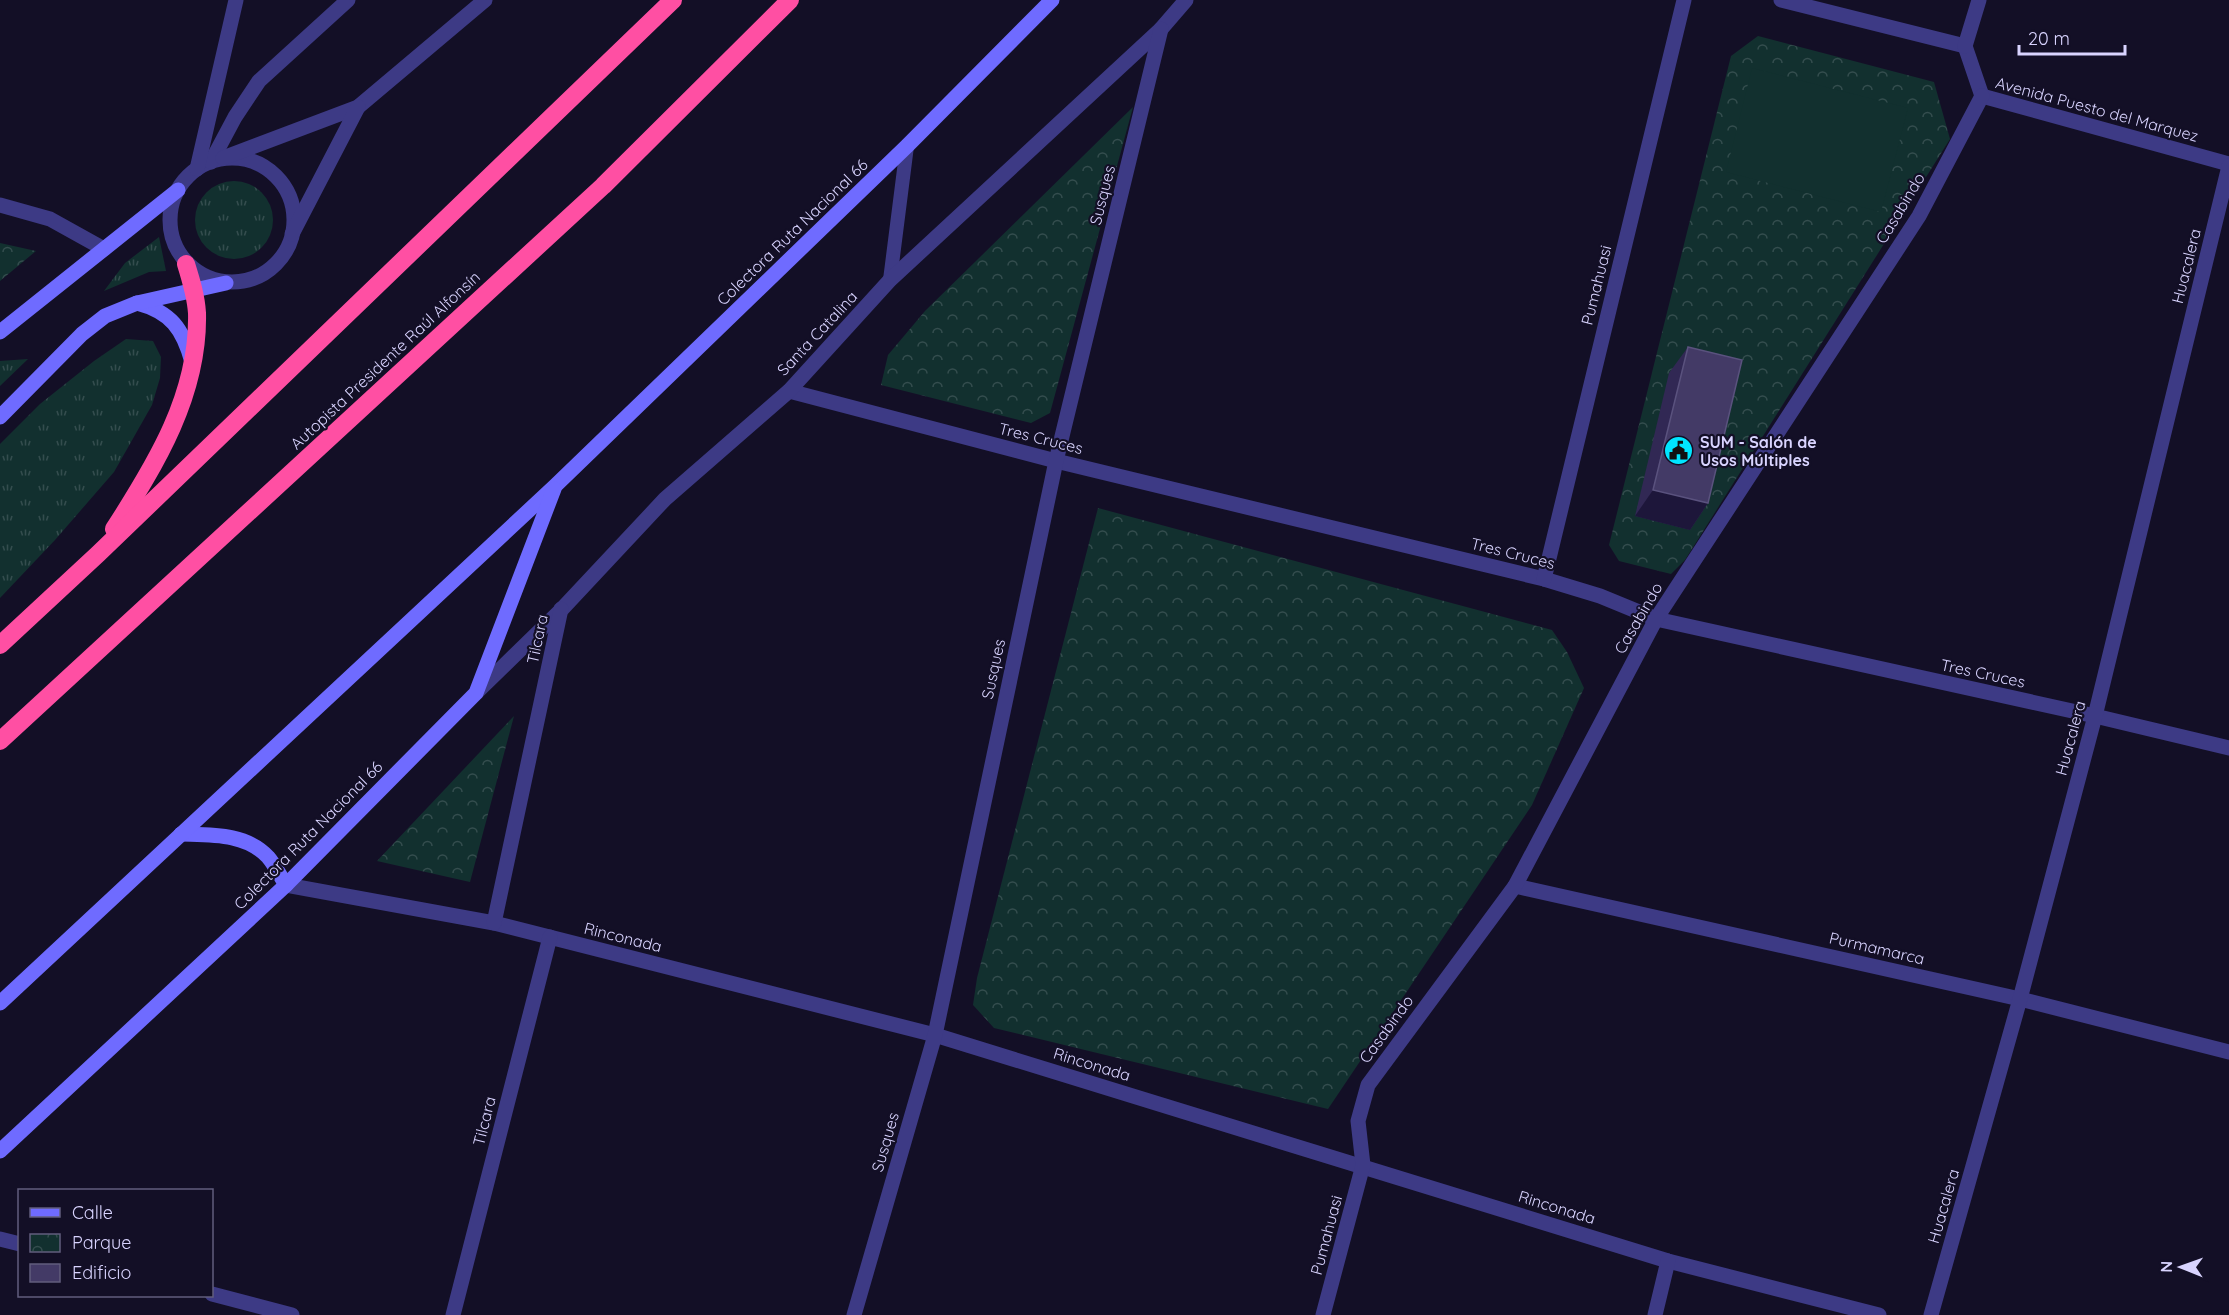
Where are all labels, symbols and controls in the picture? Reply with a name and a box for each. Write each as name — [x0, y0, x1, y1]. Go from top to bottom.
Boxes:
scale bar — [2019, 18, 2126, 56]
text: 20 m — [2028, 27, 2070, 50]
street label: Avenida Puesto del Marquez — [1993, 72, 2201, 146]
street label: Colectora Ruta Nacional 66 — [712, 154, 872, 309]
street label: Susques — [1085, 163, 1119, 227]
street label: Casabindo — [1871, 169, 1929, 247]
street label: Huacalera — [2167, 226, 2205, 306]
street label: Pumahuasi — [1576, 243, 1616, 327]
street label: Autopista Presidente Raúl Alfonsín — [286, 267, 484, 453]
street label: Santa Catalina — [773, 286, 861, 380]
street label: Tres Cruces — [997, 418, 1085, 458]
place label: SUM - Salón de Usos Múltiples — [1700, 432, 1817, 470]
public building icon: SUM - Salón de Usos Múltiples — [1663, 435, 1695, 467]
street label: Tres Cruces — [1469, 533, 1557, 573]
street label: Casabindo — [1610, 579, 1666, 657]
street label: Tilcara — [522, 612, 552, 666]
street label: Susques — [977, 637, 1009, 701]
street label: Tres Cruces — [1939, 654, 2027, 692]
street label: Huacalera — [2050, 698, 2090, 778]
street label: Colectora Ruta Nacional 66 — [229, 756, 387, 914]
street label: Rinconada — [582, 918, 664, 956]
street label: Purmamarca — [1827, 927, 1927, 969]
street label: Casabindo — [1355, 991, 1417, 1067]
street label: Rinconada — [1051, 1043, 1133, 1085]
street label: Tilcara — [468, 1094, 500, 1148]
street label: Susques — [867, 1110, 903, 1174]
street label: Huacalera — [1923, 1166, 1963, 1246]
street label: Rinconada — [1516, 1186, 1598, 1228]
legend — [18, 1189, 213, 1297]
street label: Pumahuasi — [1306, 1193, 1346, 1277]
text: Calle — [72, 1201, 113, 1224]
text: Parque — [72, 1231, 131, 1254]
north arrow — [2151, 1237, 2211, 1297]
text: Edificio — [72, 1261, 131, 1284]
text: N — [2156, 1261, 2176, 1273]

